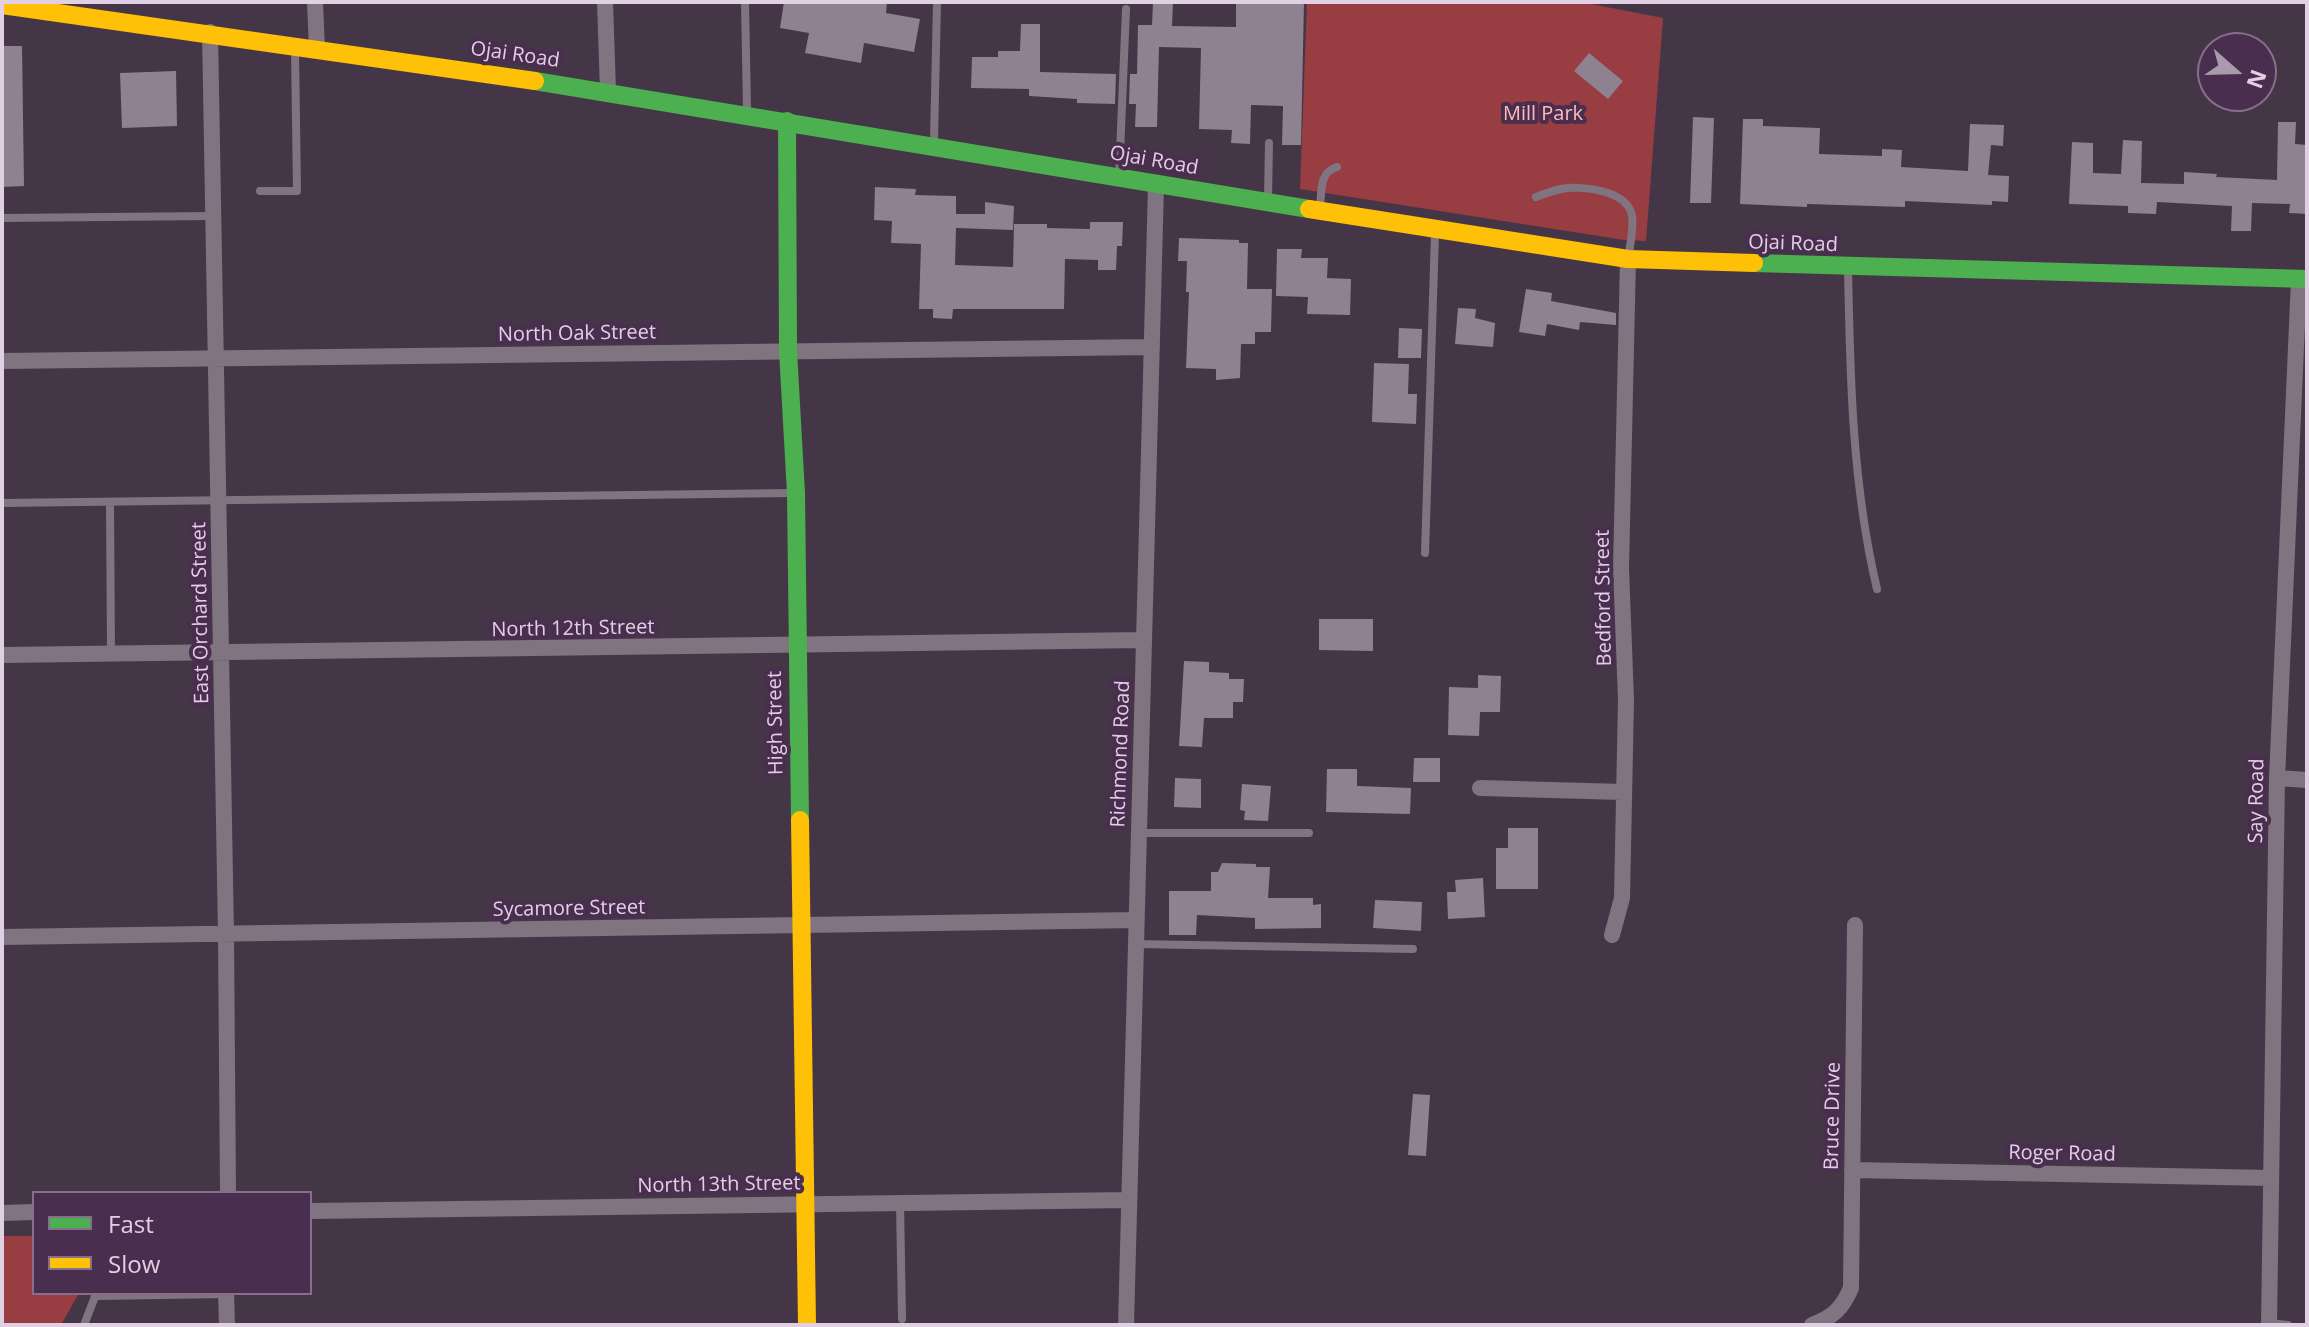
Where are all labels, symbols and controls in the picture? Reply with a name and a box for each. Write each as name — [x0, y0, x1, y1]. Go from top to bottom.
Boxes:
north arrow — [2197, 32, 2277, 112]
street label: Ojai Road — [469, 37, 561, 73]
text: N — [2241, 66, 2275, 93]
park label: Mill Park — [1503, 102, 1583, 126]
street label: Ojai Road — [1108, 141, 1200, 181]
street label: Ojai Road — [1748, 230, 1838, 258]
street label: North Oak Street — [498, 321, 656, 347]
street label: East Orchard Street — [187, 522, 215, 704]
street label: Bedford Street — [1591, 529, 1617, 667]
street label: North 12th Street — [491, 616, 655, 642]
street label: High Street — [763, 671, 789, 775]
street label: Richmond Road — [1106, 680, 1136, 828]
street label: Say Road — [2244, 758, 2270, 844]
street label: Sycamore Street — [492, 896, 646, 922]
street label: Bruce Drive — [1820, 1062, 1846, 1170]
street label: Roger Road — [2008, 1141, 2116, 1167]
street label: North 13th Street — [637, 1172, 801, 1198]
legend — [32, 1191, 312, 1295]
text: Fast — [108, 1207, 154, 1240]
text: Slow — [108, 1247, 160, 1280]

